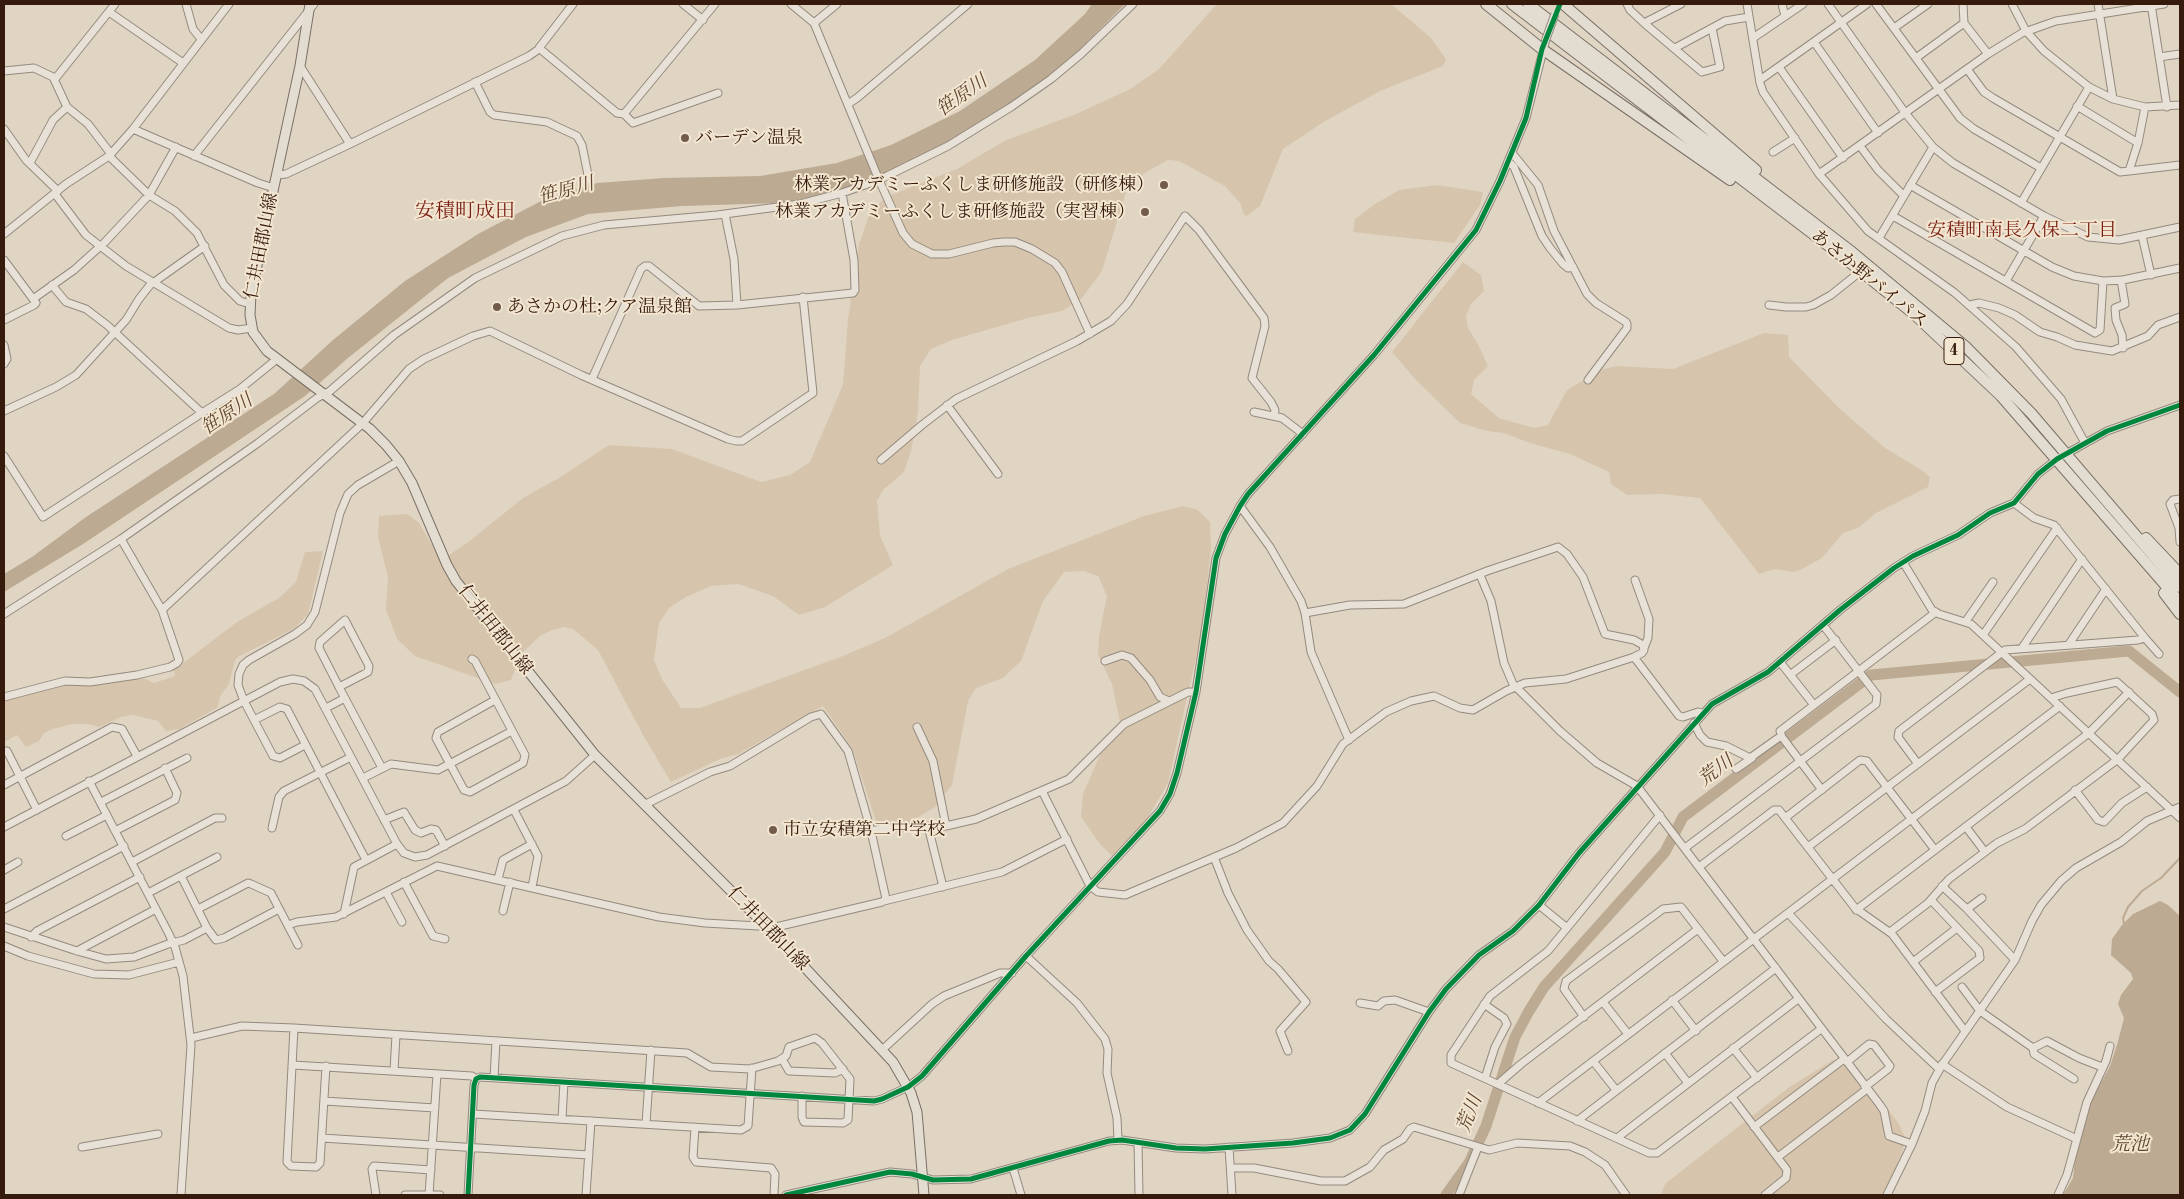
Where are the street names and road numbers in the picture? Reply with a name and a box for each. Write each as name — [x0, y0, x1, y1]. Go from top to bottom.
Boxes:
street label: 仁井田郡山線 — [241, 191, 283, 301]
street label: あさか野バイパス — [1806, 225, 1932, 333]
road number: 4 — [1944, 338, 1964, 364]
street label: 仁井田郡山線 — [453, 581, 537, 679]
street label: 仁井田郡山線 — [723, 883, 813, 975]

